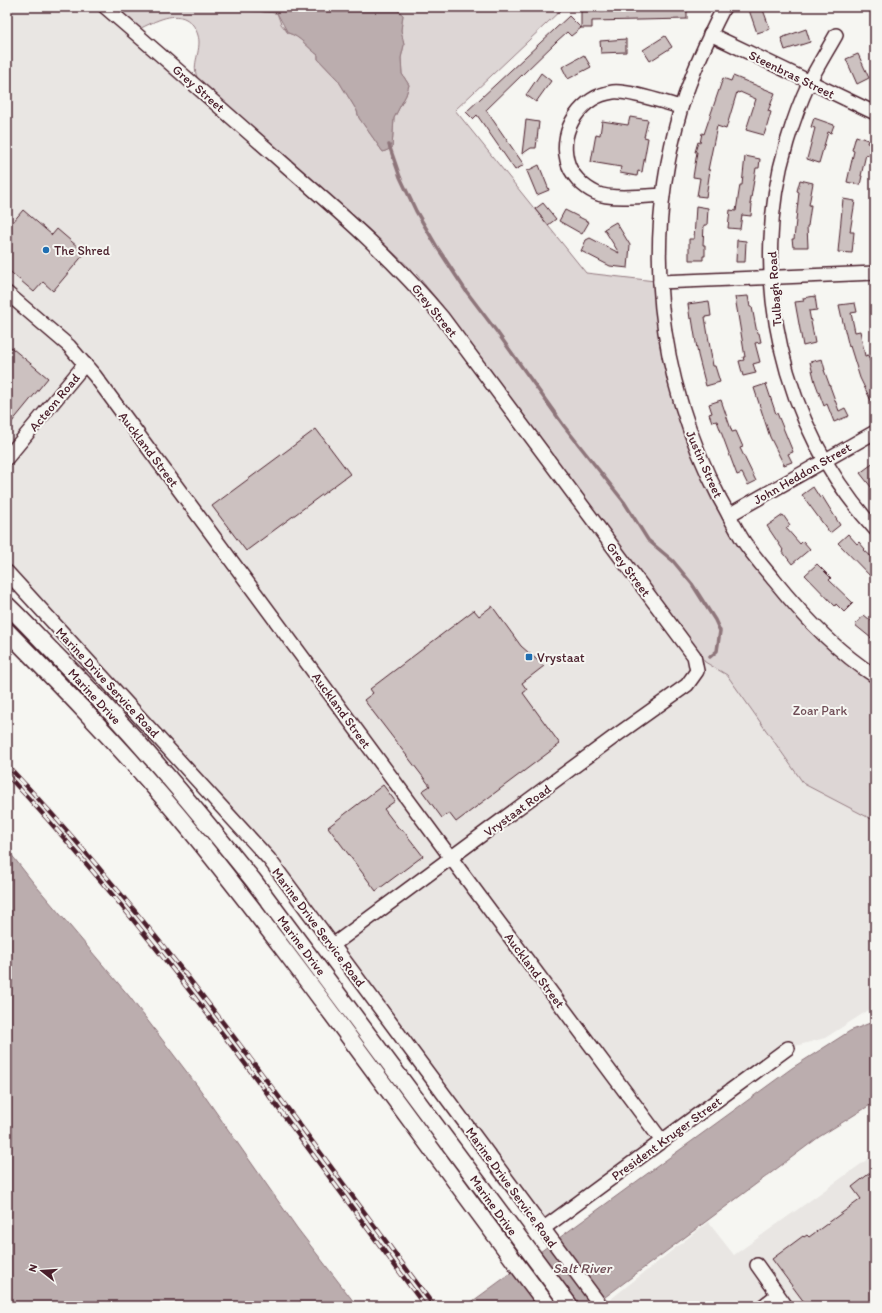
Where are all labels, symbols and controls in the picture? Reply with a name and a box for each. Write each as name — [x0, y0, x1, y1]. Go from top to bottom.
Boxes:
street label: Steenbras Street — [746, 47, 837, 102]
street label: Grey Street — [170, 62, 228, 115]
place label: The Shred — [54, 243, 110, 258]
marker: The Shred — [41, 245, 51, 255]
street label: Tulbagh Road — [764, 251, 785, 327]
street label: Grey Street — [409, 281, 461, 340]
street label: Acteon Road — [26, 370, 83, 434]
street label: Auckland Street — [116, 409, 182, 490]
street label: Justin Street — [683, 428, 726, 500]
street label: John Heddon Street — [751, 439, 854, 507]
street label: Grey Street — [603, 539, 654, 599]
street label: Marine Drive Service Road — [53, 624, 163, 740]
place label: Vrystaat — [537, 650, 585, 665]
marker: Vrystaat — [524, 652, 534, 662]
street label: Marine Drive — [65, 665, 125, 727]
street label: Auckland Street — [309, 669, 374, 751]
park label: Zoar Park — [793, 703, 847, 718]
street label: Vrystaat Road — [481, 781, 554, 840]
street label: Marine Drive Service Road — [269, 864, 369, 990]
street label: Marine Drive — [274, 912, 330, 978]
street label: Auckland Street — [502, 930, 568, 1011]
street label: President Kruger Street — [608, 1093, 724, 1183]
street label: Marine Drive Service Road — [463, 1124, 561, 1250]
street label: Marine Drive — [467, 1172, 521, 1238]
north arrow — [22, 1251, 62, 1291]
water label: Salt River — [553, 1260, 613, 1277]
text: N — [26, 1263, 40, 1274]

